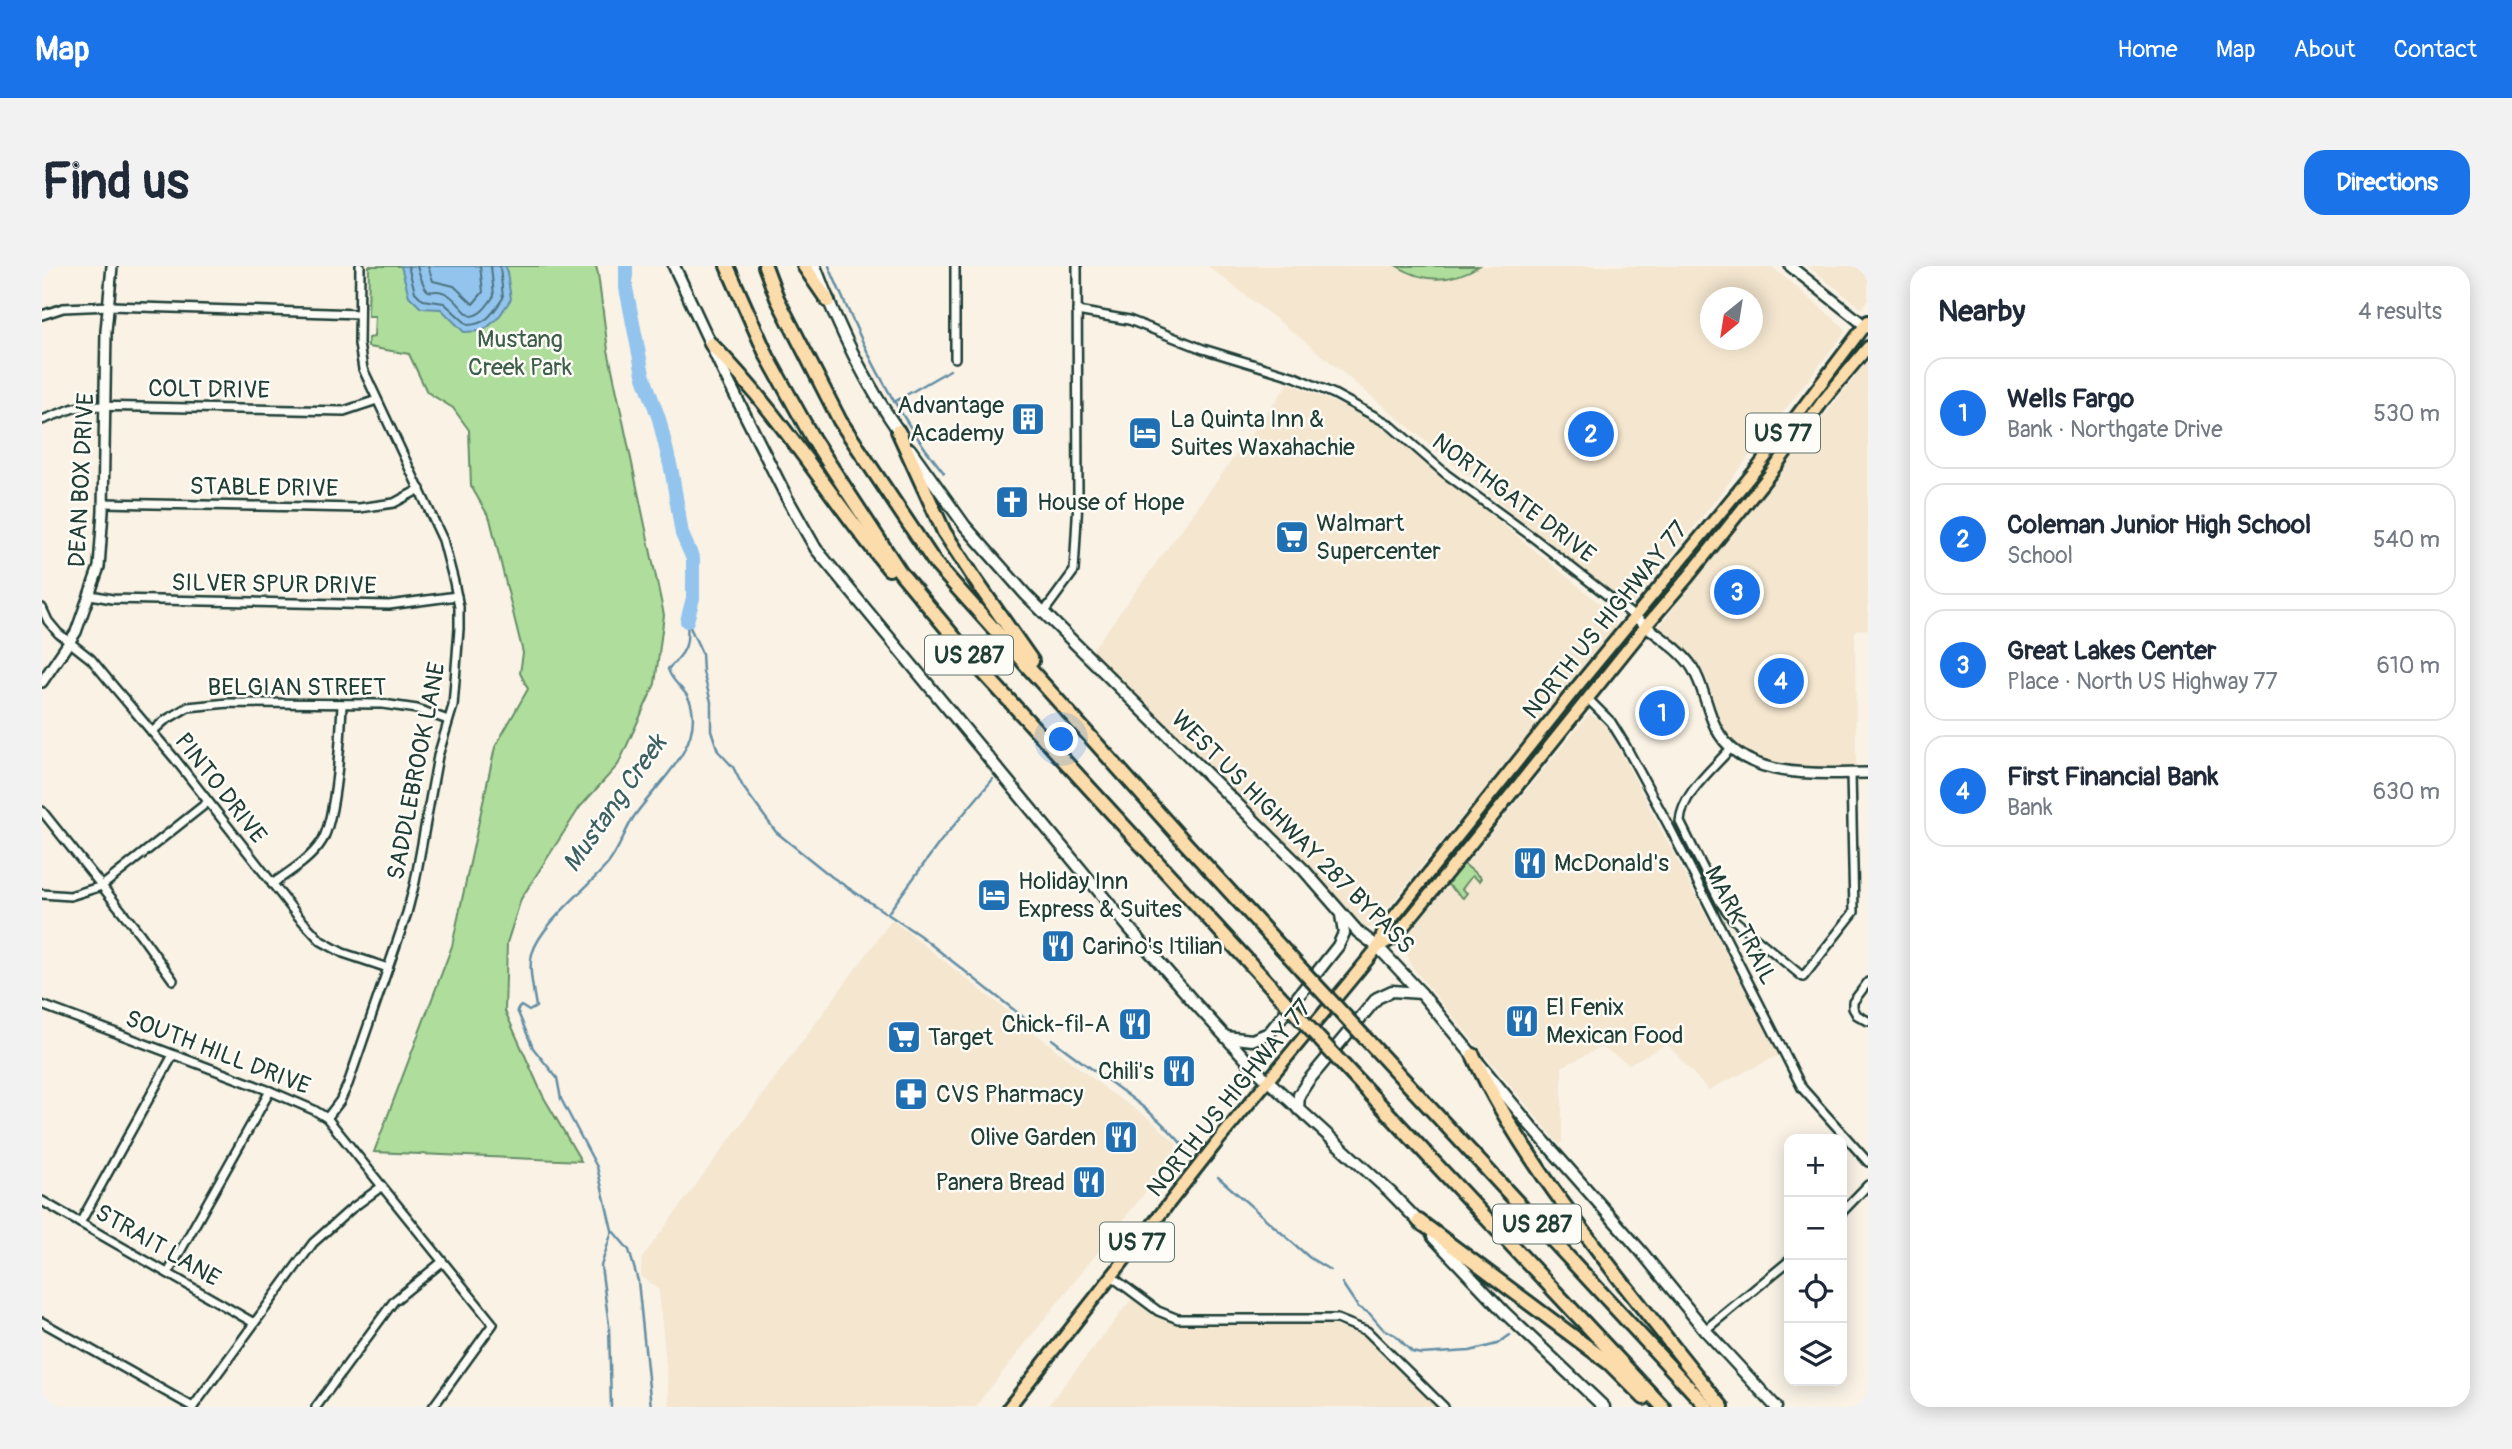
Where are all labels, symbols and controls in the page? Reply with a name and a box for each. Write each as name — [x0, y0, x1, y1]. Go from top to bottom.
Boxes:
text: Map — [35, 29, 90, 70]
text: Home — [2117, 35, 2178, 64]
text: Map — [2216, 35, 2256, 64]
text: About — [2294, 35, 2356, 64]
text: Contact — [2394, 35, 2477, 64]
button: Directions — [2304, 150, 2470, 215]
text: Find us — [42, 152, 189, 213]
north arrow — [1700, 287, 1763, 350]
text: Nearby — [1938, 293, 2025, 330]
text: 4 results — [2358, 297, 2442, 326]
park label: Mustang Creek Park — [468, 325, 572, 382]
street label: COLT DRIVE — [148, 374, 270, 405]
text: Wells Fargo — [2007, 383, 2134, 415]
place label: Advantage Academy — [897, 391, 1004, 448]
street label: DEAN BOX DRIVE — [62, 392, 101, 568]
text: 1 — [1959, 399, 1968, 428]
text: 530 m — [2374, 399, 2440, 428]
building icon: Advantage Academy — [1009, 400, 1047, 438]
place label: La Quinta Inn & Suites Waxahachie — [1170, 405, 1355, 462]
pin: 2 — [1568, 408, 1614, 460]
hotel icon: La Quinta Inn & Suites Waxahachie — [1126, 414, 1164, 452]
road number: US 77 — [1746, 414, 1820, 452]
text: Bank · Northgate Drive — [2007, 415, 2223, 444]
street label: NORTHGATE DRIVE — [1426, 428, 1601, 569]
street label: STABLE DRIVE — [189, 472, 339, 503]
church icon: House of Hope — [993, 483, 1031, 521]
place label: House of Hope — [1037, 488, 1184, 517]
place label: Walmart Supercenter — [1316, 509, 1441, 566]
text: Coleman Junior High School — [2007, 509, 2311, 541]
street label: NORTH US HIGHWAY 77 — [1517, 515, 1694, 725]
supermarket icon: Walmart Supercenter — [1273, 518, 1311, 556]
text: 2 — [1957, 525, 1969, 554]
text: 540 m — [2373, 525, 2440, 554]
text: School — [2007, 541, 2073, 570]
pin: 3 — [1714, 566, 1760, 618]
street label: SILVER SPUR DRIVE — [171, 568, 377, 601]
text: Great Lakes Center — [2007, 635, 2216, 667]
road number: US 287 — [925, 636, 1013, 674]
text: 3 — [1957, 651, 1969, 680]
text: 610 m — [2376, 651, 2440, 680]
pin: 4 — [1758, 655, 1804, 707]
street label: SADDLEBROOK LANE — [381, 660, 452, 882]
text: Place · North US Highway 77 — [2007, 667, 2278, 696]
street label: BELGIAN STREET — [208, 673, 386, 702]
pin: 1 — [1639, 687, 1685, 739]
street label: WEST US HIGHWAY 287 BYPASS — [1165, 705, 1420, 960]
your location — [1044, 722, 1078, 756]
street label: PINTO DRIVE — [168, 727, 273, 849]
water label: Mustang Creek — [556, 727, 675, 878]
text: First Financial Bank — [2007, 761, 2218, 793]
text: 4 — [1956, 777, 1970, 806]
text: 630 m — [2373, 777, 2440, 806]
text: Bank — [2007, 793, 2053, 822]
restaurant icon: McDonald's — [1511, 844, 1549, 882]
place label: McDonald's — [1554, 849, 1669, 878]
street label: MARK TRAIL — [1698, 861, 1783, 990]
place label: Holiday Inn Express & Suites — [1018, 867, 1182, 924]
hotel icon: Holiday Inn Express & Suites — [975, 876, 1013, 914]
restaurant icon: Carino's Itilian — [1039, 927, 1077, 965]
place label: Carino's Itilian — [1082, 932, 1223, 961]
street label: NORTH US HIGHWAY 77 — [1141, 993, 1318, 1203]
place label: El Fenix Mexican Food — [1546, 993, 1684, 1050]
restaurant icon: El Fenix Mexican Food — [1503, 1002, 1541, 1040]
street label: SOUTH HILL DRIVE — [121, 1004, 314, 1101]
restaurant icon: Chick-fil-A — [1116, 1005, 1154, 1043]
place label: Chick-fil-A — [1001, 1010, 1110, 1039]
supermarket icon: Target — [885, 1018, 923, 1056]
place label: Target — [928, 1023, 994, 1052]
restaurant icon: Chili's — [1160, 1052, 1198, 1090]
place label: Chili's — [1098, 1057, 1154, 1086]
pharmacy icon: CVS Pharmacy — [892, 1075, 930, 1113]
place label: CVS Pharmacy — [936, 1080, 1084, 1109]
restaurant icon: Olive Garden — [1102, 1118, 1140, 1156]
place label: Olive Garden — [970, 1123, 1096, 1152]
map controls — [1784, 1134, 1847, 1386]
button: + — [1784, 1134, 1847, 1197]
restaurant icon: Panera Bread — [1070, 1163, 1108, 1201]
place label: Panera Bread — [935, 1168, 1065, 1197]
button: − — [1784, 1197, 1847, 1260]
street label: STRAIT LANE — [90, 1198, 226, 1293]
road number: US 287 — [1493, 1205, 1581, 1244]
road number: US 77 — [1100, 1222, 1174, 1261]
button: locate — [1784, 1260, 1847, 1323]
button: layers — [1784, 1323, 1847, 1386]

